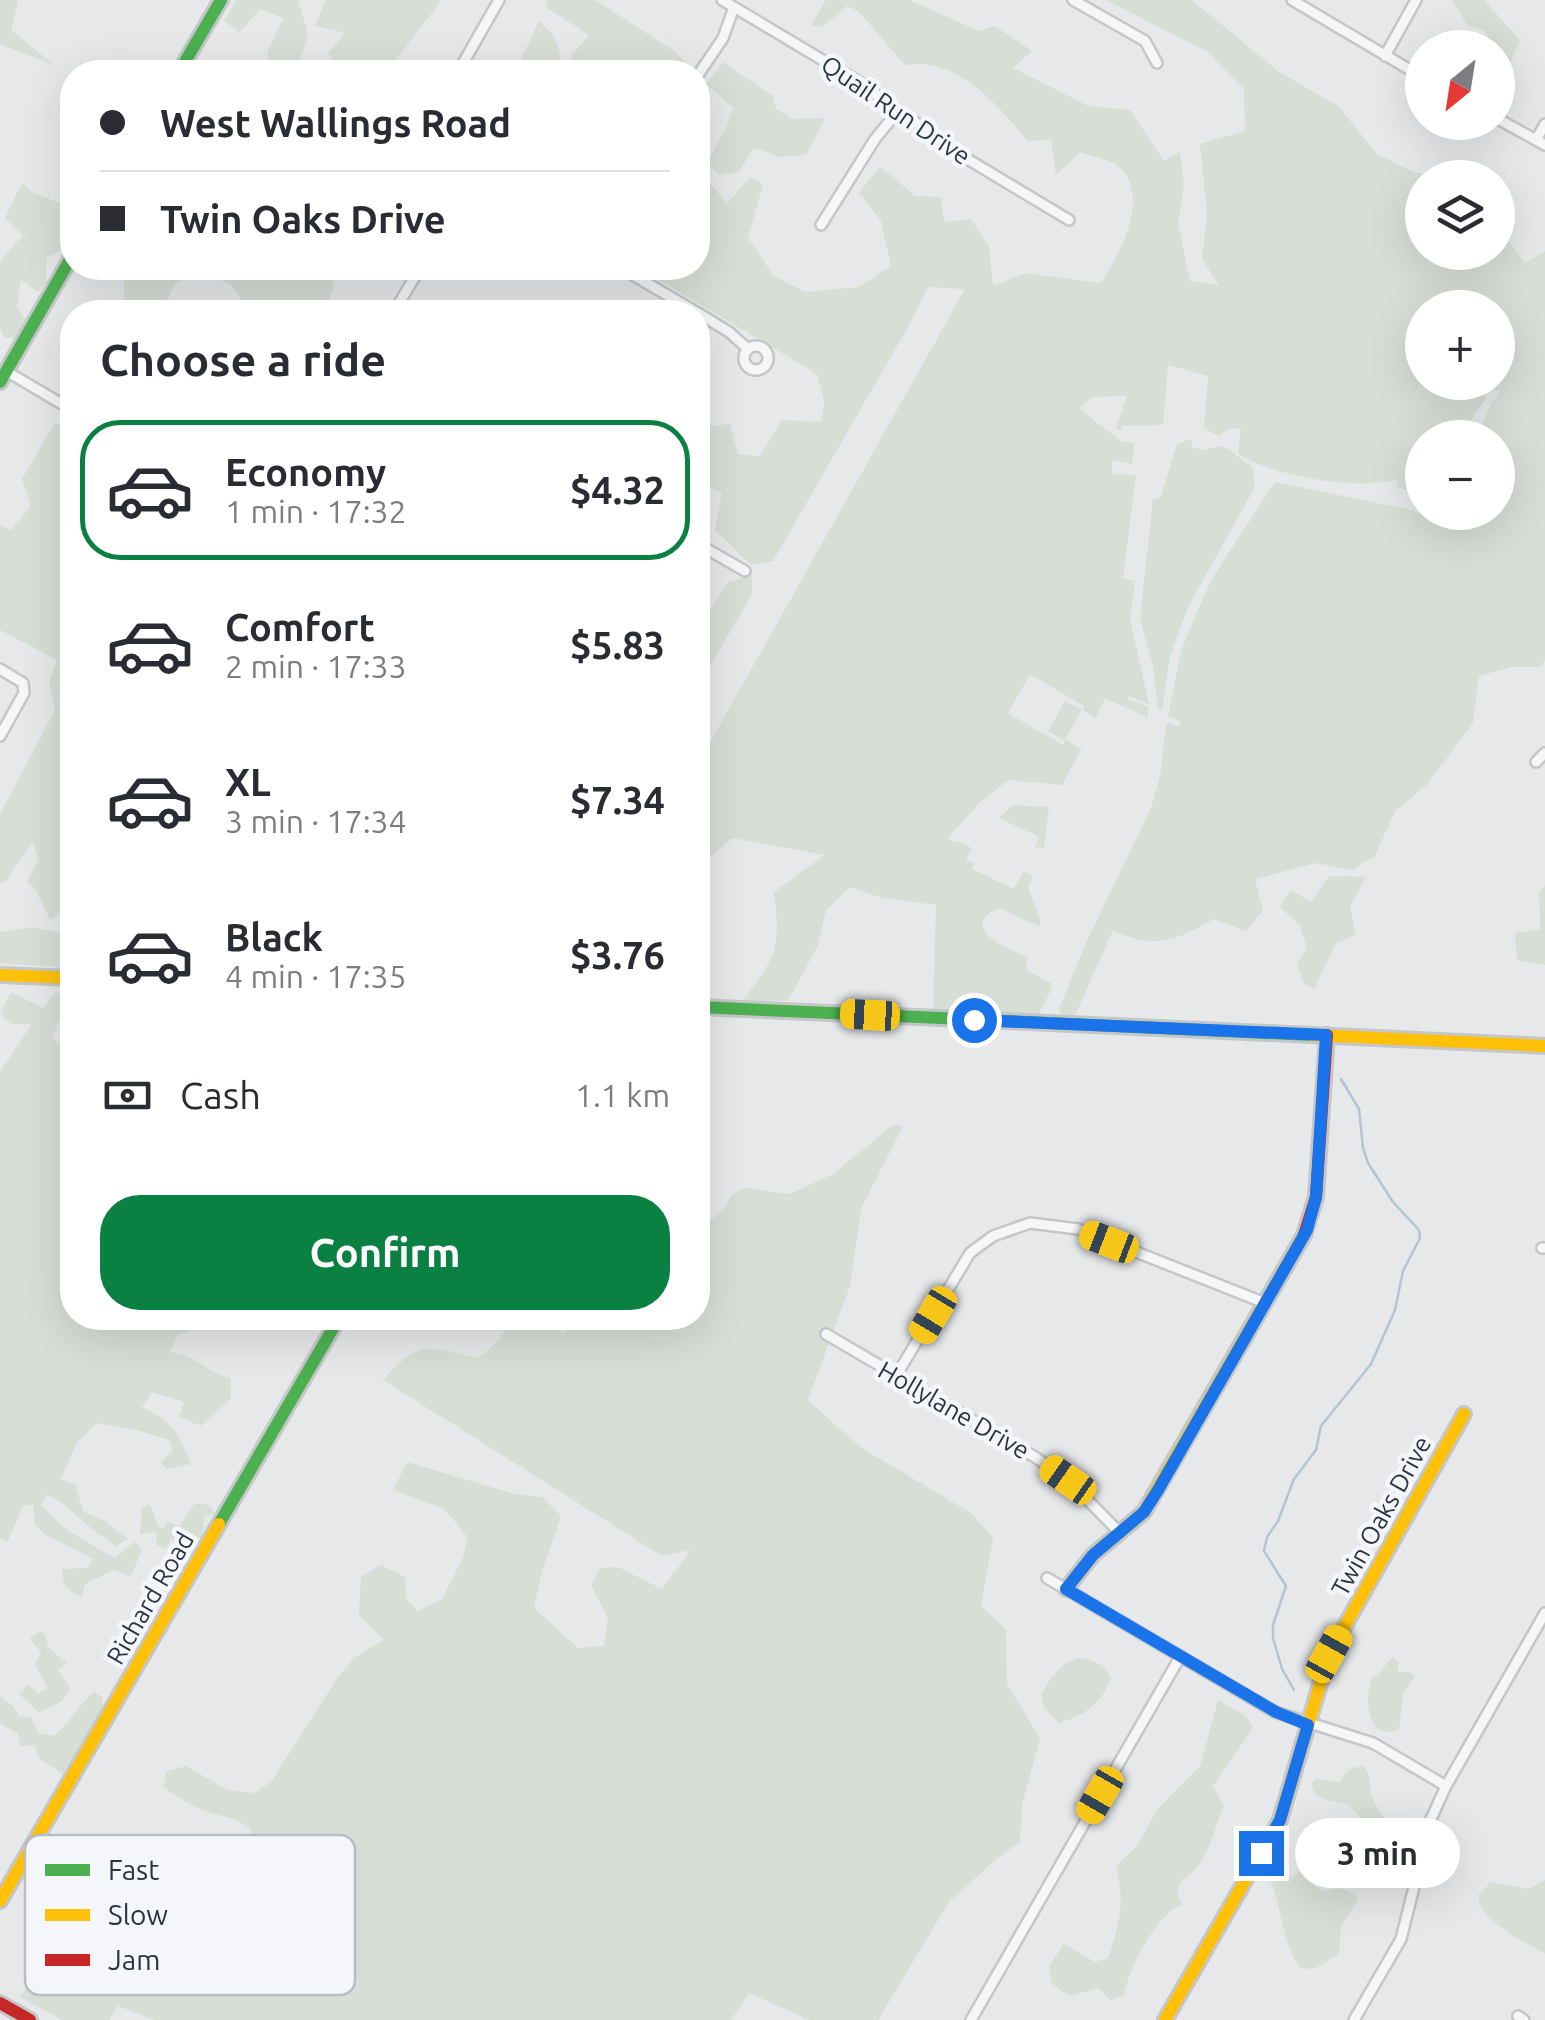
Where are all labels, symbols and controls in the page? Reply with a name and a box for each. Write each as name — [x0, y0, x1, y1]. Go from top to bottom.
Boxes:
north arrow — [1405, 30, 1515, 140]
map controls — [1405, 30, 1515, 530]
street label: Quail Run Drive — [816, 50, 976, 170]
text: West Wallings Road — [160, 102, 511, 144]
button: layers — [1405, 160, 1515, 270]
text: Twin Oaks Drive — [160, 198, 446, 240]
button: + — [1405, 290, 1515, 400]
text: Choose a ride — [100, 334, 386, 385]
button: − — [1405, 420, 1515, 530]
icon: car — [105, 445, 195, 535]
text: Economy — [225, 451, 386, 493]
text: $4.32 — [570, 469, 665, 511]
text: 1 min · 17:32 — [225, 493, 407, 529]
icon: car — [105, 600, 195, 690]
text: Comfort — [225, 606, 375, 648]
text: $5.83 — [570, 624, 665, 666]
text: 2 min · 17:33 — [225, 648, 407, 684]
icon: car — [105, 755, 195, 845]
text: XL — [225, 761, 271, 803]
text: $7.34 — [570, 779, 665, 821]
text: 3 min · 17:34 — [225, 803, 407, 839]
icon: car — [105, 910, 195, 1000]
text: Black — [225, 916, 323, 958]
text: $3.76 — [570, 934, 665, 976]
text: 4 min · 17:35 — [225, 958, 407, 994]
car — [839, 998, 901, 1032]
route start — [952, 998, 997, 1043]
icon: cash — [100, 1068, 155, 1123]
text: Cash — [180, 1074, 261, 1116]
text: 1.1 km — [575, 1077, 670, 1113]
button: Confirm — [100, 1195, 670, 1310]
car — [1076, 1217, 1142, 1267]
car — [905, 1282, 961, 1348]
street label: Hollylane Drive — [874, 1355, 1034, 1465]
street label: Twin Oaks Drive — [1326, 1431, 1436, 1601]
car — [1035, 1451, 1101, 1509]
street label: Richard Road — [101, 1527, 199, 1669]
car — [1301, 1620, 1357, 1688]
car — [1072, 1762, 1128, 1828]
callout: 3 min — [1296, 1818, 1461, 1888]
route end — [1239, 1831, 1284, 1876]
legend — [25, 1835, 355, 1995]
text: 3 min — [1337, 1835, 1418, 1871]
text: Fast — [108, 1854, 159, 1885]
text: Slow — [108, 1899, 168, 1930]
text: Jam — [108, 1944, 160, 1975]

